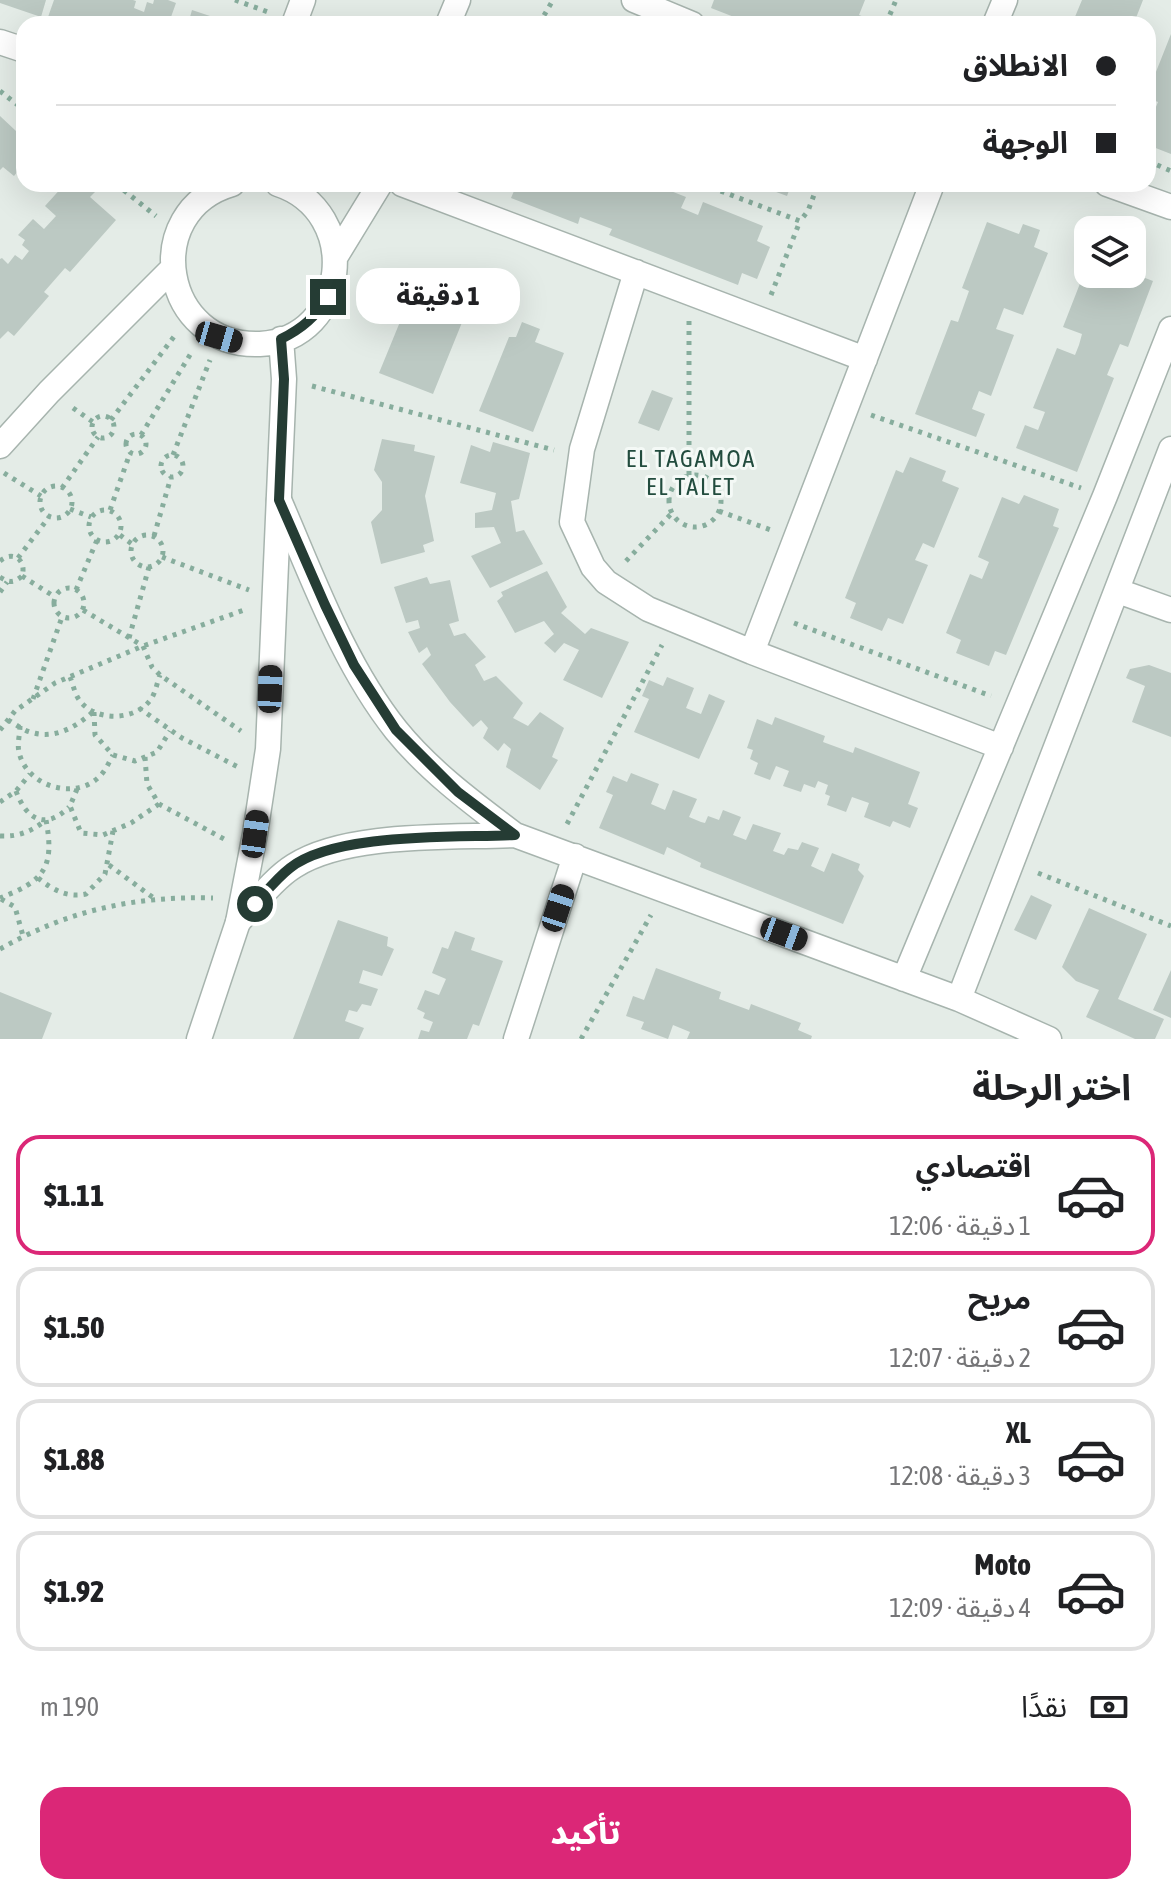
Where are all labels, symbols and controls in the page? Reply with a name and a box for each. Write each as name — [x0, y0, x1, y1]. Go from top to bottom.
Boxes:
text: الانطلاق — [963, 48, 1068, 82]
text: الوجهة — [983, 125, 1068, 159]
map controls — [1074, 216, 1146, 288]
button: layers — [1074, 216, 1146, 288]
callout: 1 دقيقة — [356, 269, 520, 325]
route end — [310, 279, 346, 315]
text: 1 دقيقة — [396, 281, 480, 311]
car — [193, 319, 245, 355]
district label: EL TAGAMOA EL TALET — [626, 445, 756, 500]
car — [257, 665, 283, 713]
car — [240, 809, 270, 859]
car — [539, 881, 577, 935]
route start — [237, 886, 273, 922]
car — [757, 915, 811, 953]
text: اختر الرحلة — [972, 1066, 1131, 1108]
text: اقتصادي — [916, 1149, 1031, 1183]
icon: car — [1055, 1159, 1127, 1231]
text: $1.11 — [44, 1178, 104, 1212]
text: 1 دقيقة · 12:06 — [889, 1211, 1031, 1241]
text: مريح — [968, 1281, 1031, 1315]
icon: car — [1055, 1291, 1127, 1363]
text: $1.50 — [44, 1310, 104, 1344]
text: 2 دقيقة · 12:07 — [889, 1343, 1031, 1373]
text: XL — [1006, 1415, 1031, 1449]
icon: car — [1055, 1423, 1127, 1495]
text: $1.88 — [44, 1442, 104, 1476]
text: 3 دقيقة · 12:08 — [889, 1461, 1031, 1491]
text: Moto — [974, 1547, 1031, 1581]
icon: car — [1055, 1555, 1127, 1627]
text: $1.92 — [44, 1574, 104, 1608]
text: 4 دقيقة · 12:09 — [889, 1593, 1031, 1623]
icon: cash — [1087, 1685, 1131, 1729]
text: نقدًا — [1021, 1689, 1067, 1723]
text: 190 m — [40, 1692, 99, 1722]
button: تأكيد — [40, 1787, 1131, 1879]

